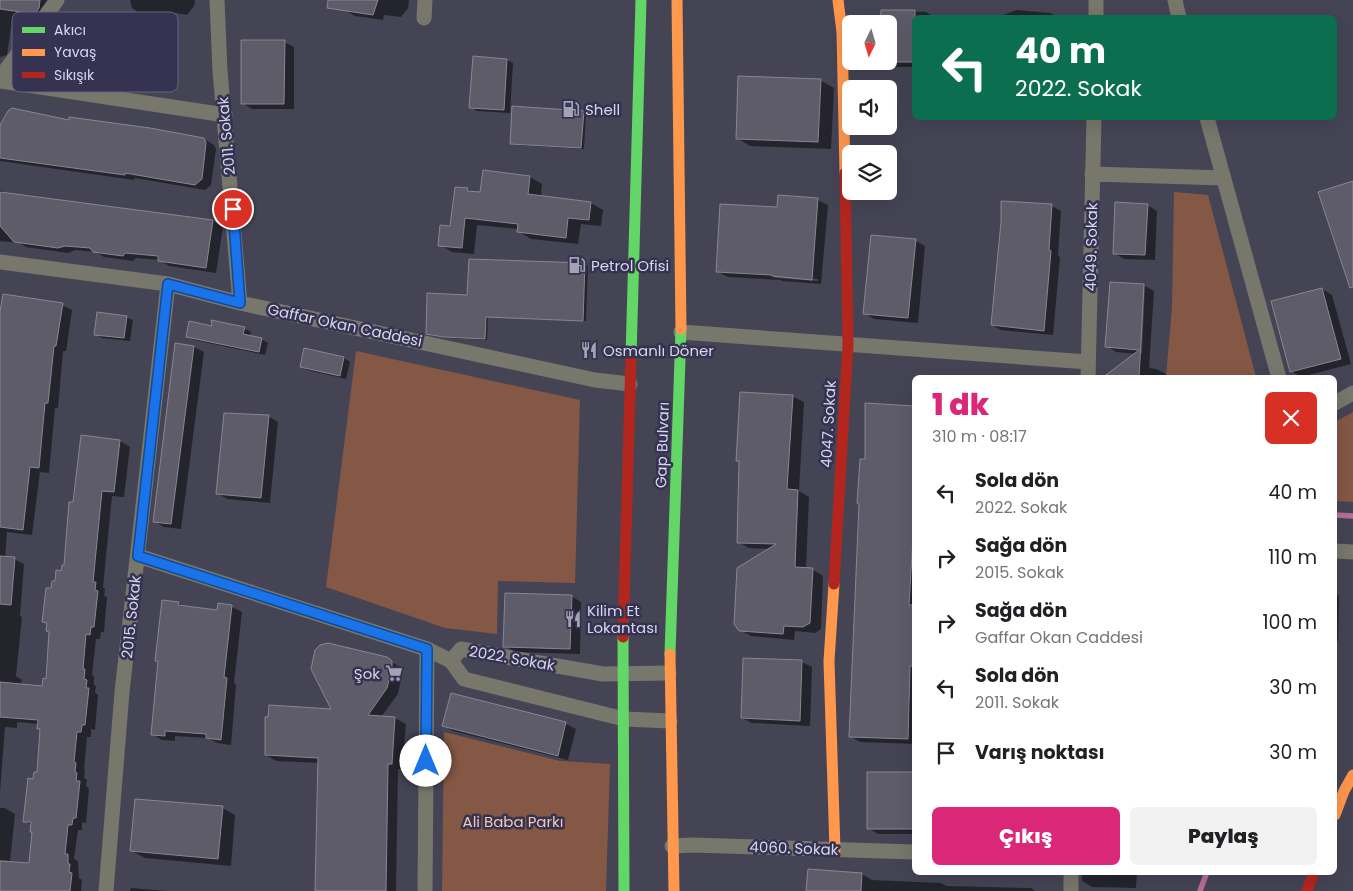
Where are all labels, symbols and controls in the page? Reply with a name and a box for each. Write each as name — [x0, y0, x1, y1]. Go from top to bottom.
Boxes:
legend — [12, 12, 178, 92]
north arrow — [842, 15, 898, 70]
map controls — [842, 15, 897, 200]
text: Akıcı — [54, 20, 86, 40]
text: 40 m — [1015, 26, 1106, 75]
icon: left — [932, 35, 997, 100]
text: Yavaş — [54, 42, 96, 62]
text: Sıkışık — [54, 65, 95, 85]
text: 2022. Sokak — [1015, 73, 1142, 104]
button: sound — [842, 80, 897, 135]
street label: 2011. Sokak — [212, 96, 240, 176]
fuel station icon: Shell — [561, 99, 581, 119]
place label: Shell — [585, 99, 620, 120]
button: layers — [842, 145, 897, 200]
pin — [212, 188, 254, 230]
icon: arrive — [219, 195, 247, 223]
street label: 4049. Sokak — [1080, 202, 1102, 292]
fuel station icon: Petrol Ofisi — [567, 255, 587, 275]
place label: Petrol Ofisi — [591, 255, 669, 276]
street label: Gaffar Okan Caddesi — [266, 298, 424, 352]
restaurant icon: Osmanlı Döner — [579, 340, 599, 360]
place label: Osmanlı Döner — [603, 340, 714, 361]
street label: 4047. Sokak — [815, 379, 841, 468]
text: 1 dk — [932, 383, 989, 426]
button: close — [1265, 392, 1317, 444]
street label: Gap Bulvarı — [650, 402, 674, 488]
text: 310 m · 08:17 — [932, 425, 1027, 448]
text: Sola dön — [975, 467, 1059, 494]
icon: left — [932, 479, 960, 507]
text: 40 m — [1268, 479, 1317, 506]
text: 2022. Sokak — [975, 496, 1067, 519]
text: Sağa dön — [975, 532, 1067, 559]
icon: right — [932, 544, 960, 572]
text: 110 m — [1268, 544, 1317, 571]
text: 2015. Sokak — [975, 561, 1064, 584]
street label: 2015. Sokak — [116, 574, 146, 660]
text: Sağa dön — [975, 597, 1067, 624]
place label: Kilim Et Lokantası — [587, 600, 658, 638]
restaurant icon: Kilim Et Lokantası — [563, 609, 583, 629]
icon: right — [932, 609, 960, 637]
text: 100 m — [1262, 609, 1317, 636]
text: Gaffar Okan Caddesi — [975, 626, 1143, 649]
street label: 2022. Sokak — [468, 640, 557, 676]
text: Sola dön — [975, 662, 1059, 689]
place label: Şok — [354, 663, 380, 684]
supermarket icon: Şok — [384, 663, 404, 683]
icon: left — [932, 674, 960, 702]
text: 30 m — [1269, 674, 1317, 701]
text: 2011. Sokak — [975, 691, 1059, 714]
position arrow — [399, 734, 451, 786]
icon: arrive — [932, 739, 960, 767]
text: Varış noktası — [975, 739, 1105, 766]
text: 30 m — [1269, 739, 1317, 766]
button: Çıkış — [932, 807, 1120, 865]
button: Paylaş — [1130, 807, 1317, 865]
park label: Ali Baba Parkı — [463, 811, 563, 832]
street label: 4060. Sokak — [749, 836, 839, 860]

